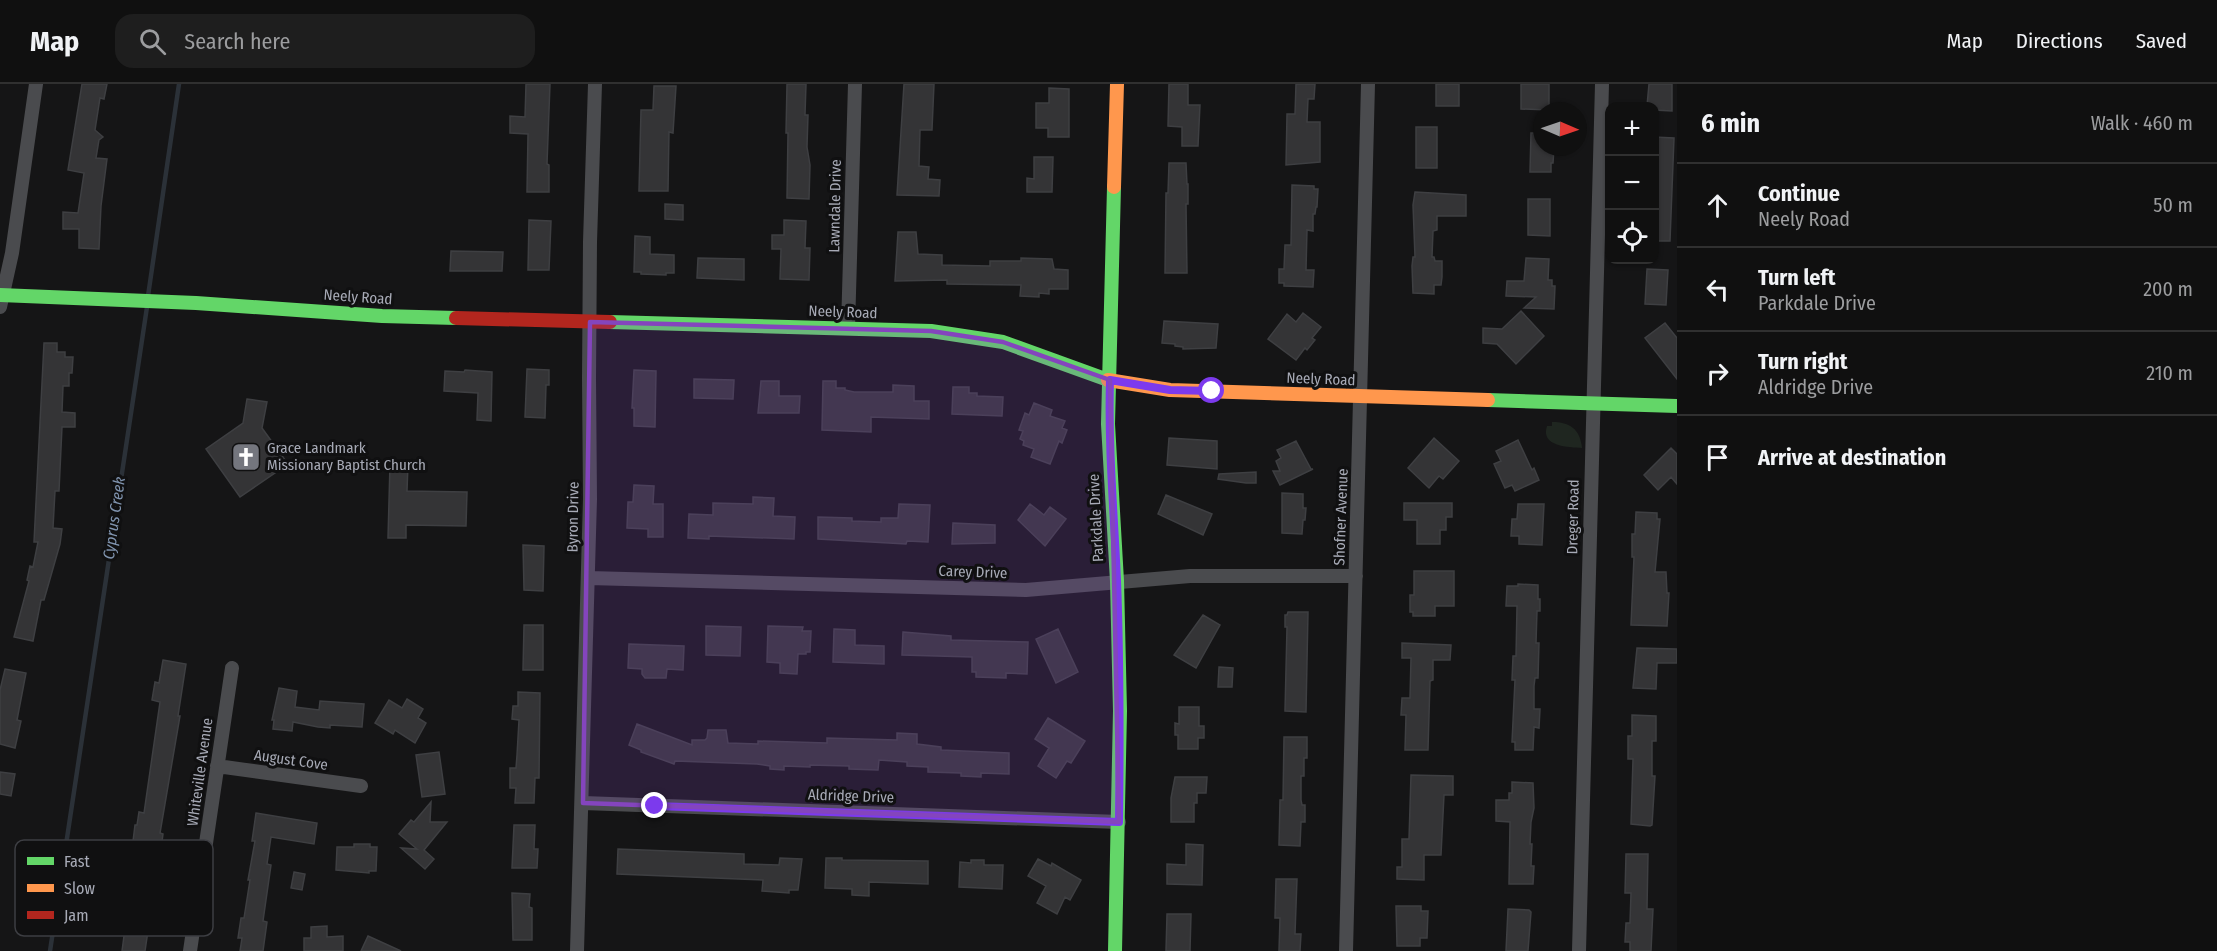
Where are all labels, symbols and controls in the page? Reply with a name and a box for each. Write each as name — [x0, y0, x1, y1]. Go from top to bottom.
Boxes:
search box — [115, 14, 535, 68]
text: Map — [30, 25, 79, 58]
icon: search — [136, 25, 169, 58]
text: Search here — [184, 28, 290, 55]
text: Map — [1946, 28, 1983, 54]
text: Directions — [2016, 28, 2103, 54]
text: Saved — [2136, 28, 2187, 54]
north arrow — [1533, 102, 1587, 156]
map controls — [1605, 102, 1659, 264]
button: + — [1605, 102, 1659, 156]
text: 6 min — [1701, 108, 1760, 139]
text: Walk · 460 m — [2091, 111, 2193, 135]
button: − — [1605, 156, 1659, 210]
street label: Lawndale Drive — [825, 159, 845, 253]
text: Continue — [1758, 180, 1840, 207]
icon: ahead — [1701, 189, 1734, 222]
text: 50 m — [2153, 193, 2193, 217]
text: Neely Road — [1758, 207, 1850, 231]
button: locate — [1605, 210, 1659, 264]
text: Turn left — [1758, 264, 1836, 291]
icon: left — [1701, 273, 1734, 306]
text: 200 m — [2143, 277, 2193, 301]
street label: Neely Road — [323, 286, 393, 308]
text: Parkdale Drive — [1758, 291, 1876, 315]
street label: Neely Road — [808, 302, 878, 322]
text: Turn right — [1758, 348, 1847, 375]
icon: right — [1701, 357, 1734, 390]
text: 210 m — [2146, 361, 2193, 385]
street label: Neely Road — [1286, 369, 1356, 389]
text: Aldridge Drive — [1758, 375, 1873, 399]
route start — [1198, 377, 1224, 403]
place label: Grace Landmark Missionary Baptist Church — [267, 439, 426, 474]
church icon: Grace Landmark Missionary Baptist Church — [230, 441, 262, 473]
icon: arrive — [1701, 441, 1734, 474]
text: Arrive at destination — [1758, 444, 1946, 471]
street label: Shofner Avenue — [1330, 468, 1352, 566]
street label: Parkdale Drive — [1085, 473, 1107, 563]
water label: Cyprus Creek — [99, 475, 129, 560]
street label: Dreger Road — [1563, 479, 1583, 555]
street label: Byron Drive — [563, 481, 583, 553]
street label: Carey Drive — [938, 562, 1008, 582]
street label: Whiteville Avenue — [183, 717, 217, 827]
street label: August Cove — [253, 746, 329, 774]
street label: Aldridge Drive — [808, 785, 894, 807]
route end — [641, 792, 667, 818]
legend — [15, 840, 213, 936]
text: Fast — [64, 852, 91, 871]
text: Slow — [64, 879, 95, 898]
text: Jam — [64, 906, 89, 925]

